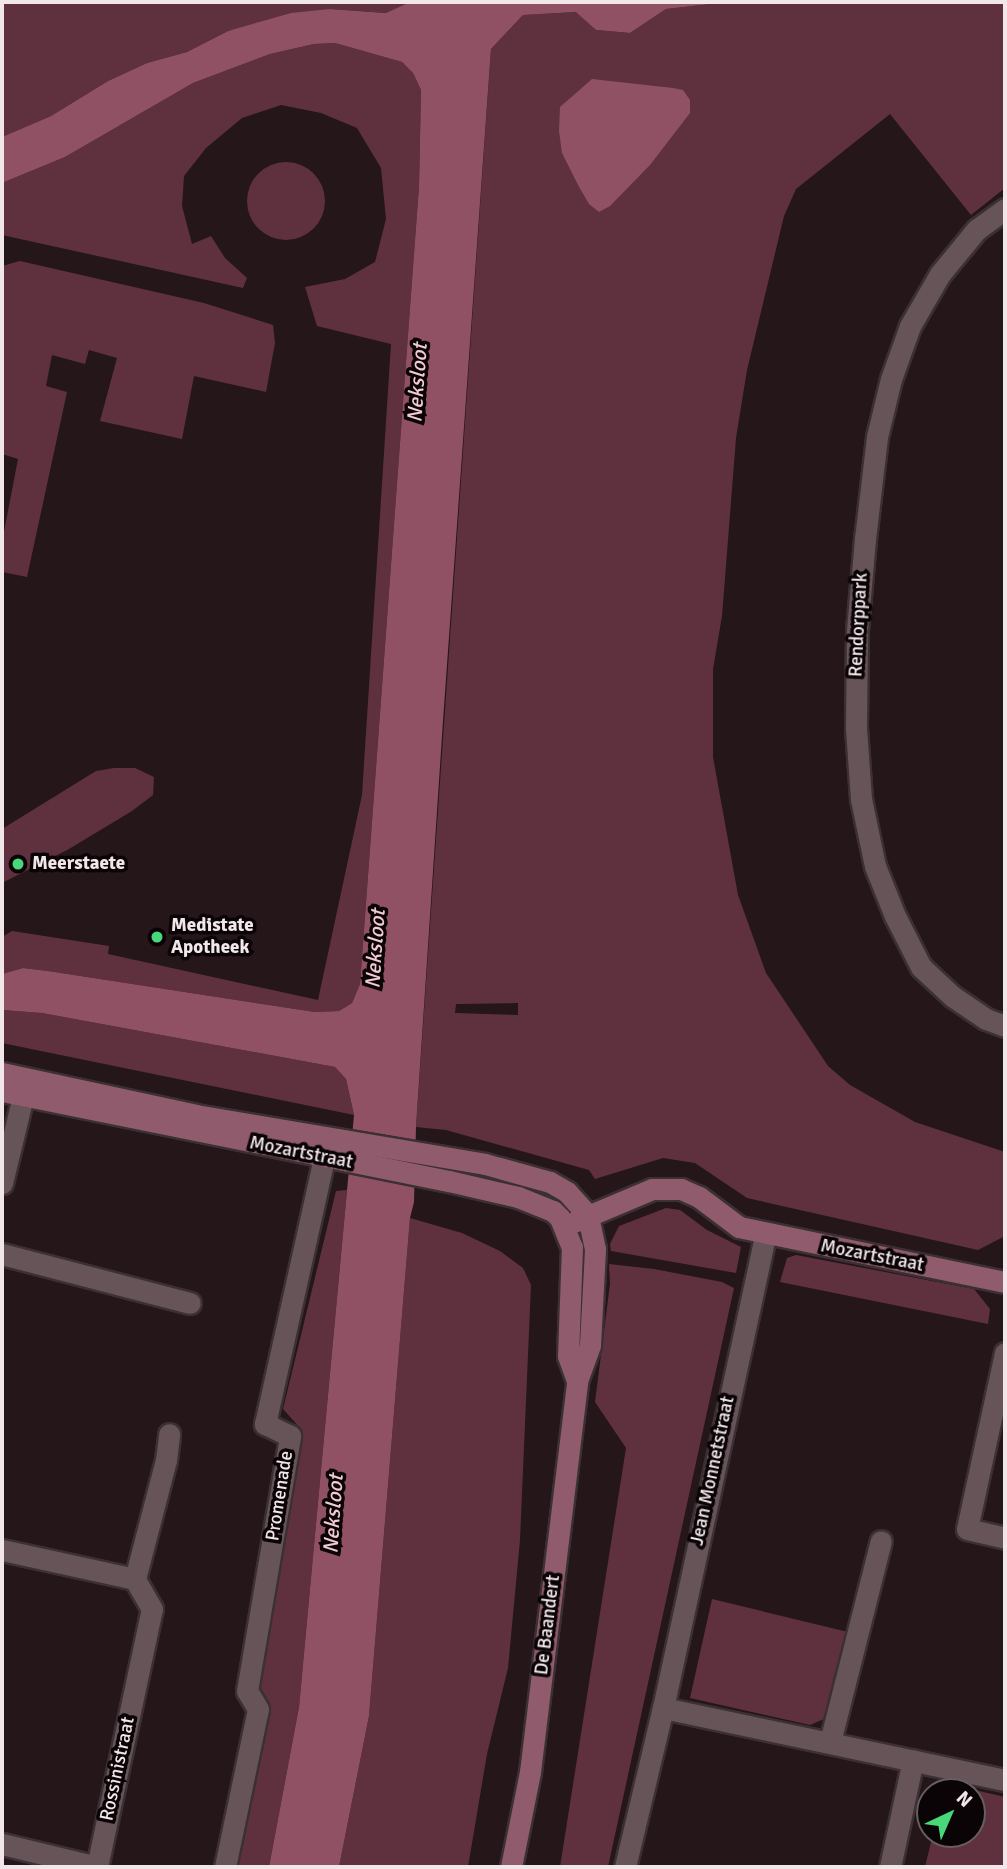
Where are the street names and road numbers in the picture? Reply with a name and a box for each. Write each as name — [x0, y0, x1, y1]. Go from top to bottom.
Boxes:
street label: Rendorppark — [845, 572, 873, 678]
street label: Mozartstraat — [247, 1132, 355, 1174]
street label: Mozartstraat — [818, 1235, 926, 1277]
street label: Jean Monnetstraat — [686, 1394, 740, 1548]
street label: Promenade — [262, 1449, 298, 1543]
street label: De Baandert — [531, 1574, 565, 1676]
street label: Rossinistraat — [96, 1715, 140, 1823]

